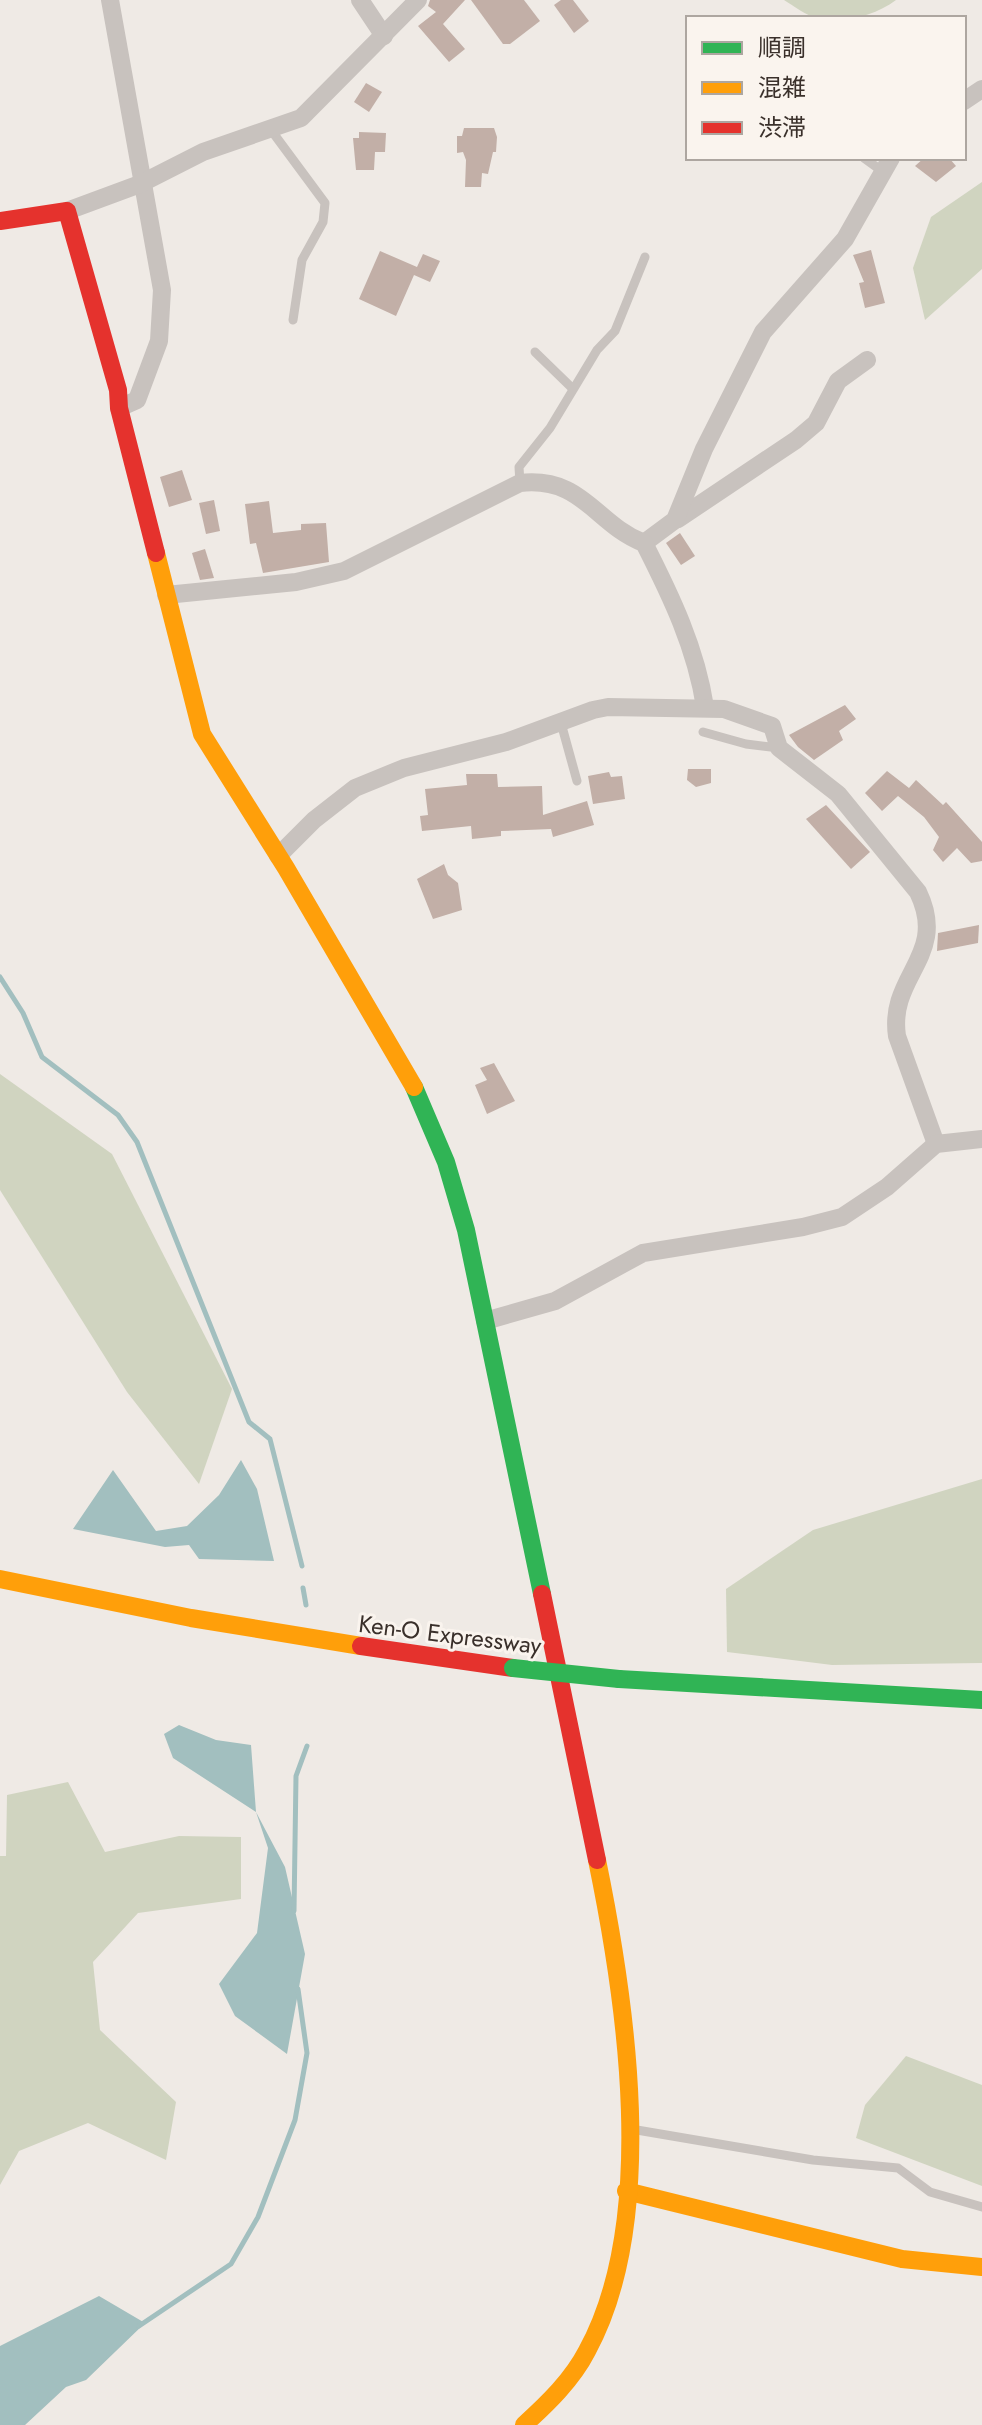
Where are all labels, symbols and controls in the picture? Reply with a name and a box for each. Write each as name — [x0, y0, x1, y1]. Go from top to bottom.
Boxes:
legend — [686, 16, 966, 160]
text: 順調 — [758, 30, 806, 65]
text: 混雑 — [758, 70, 806, 105]
text: 渋滞 — [758, 110, 806, 145]
street label: Ken-O Expressway — [357, 1606, 544, 1663]

